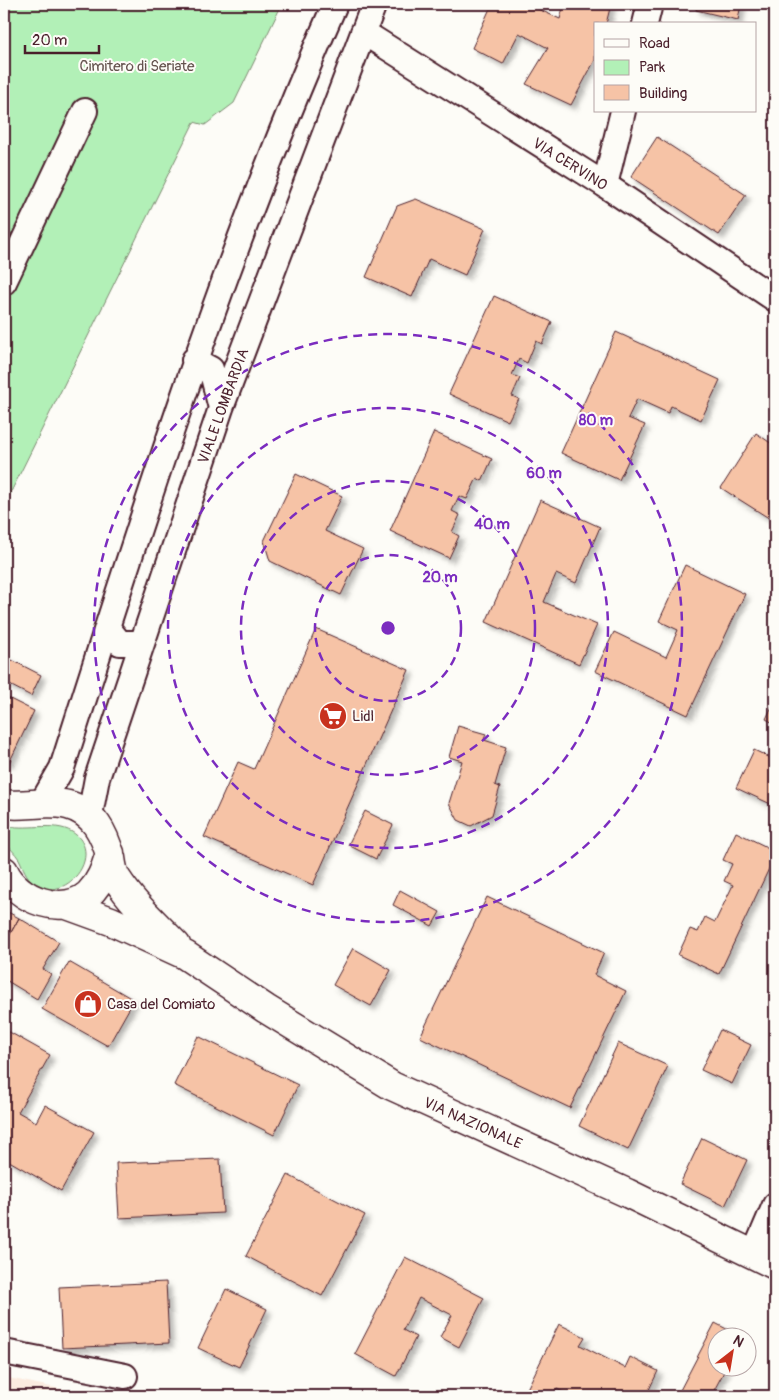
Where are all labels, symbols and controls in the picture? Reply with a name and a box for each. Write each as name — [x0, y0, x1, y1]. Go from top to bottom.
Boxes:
scale bar — [25, 22, 99, 54]
legend — [594, 22, 756, 112]
text: 20 m — [32, 31, 67, 50]
text: Road — [639, 34, 670, 53]
park label: Cimitero di Seriate — [80, 57, 195, 76]
text: Park — [639, 58, 666, 77]
text: Building — [639, 84, 687, 103]
street label: VIA CERVINO — [529, 134, 611, 195]
street label: VIALE LOMBARDIA — [194, 346, 253, 467]
text: 80 m — [579, 411, 613, 430]
text: 60 m — [526, 464, 562, 483]
text: 40 m — [474, 515, 510, 534]
text: 20 m — [422, 568, 458, 587]
centre of rings — [379, 619, 397, 637]
supermarket icon: Lidl — [318, 701, 348, 731]
place label: Lidl — [352, 707, 374, 726]
shop icon: Casa del Comiato — [73, 989, 103, 1019]
place label: Casa del Comiato — [107, 995, 215, 1014]
street label: VIA NAZIONALE — [420, 1093, 525, 1154]
north arrow — [706, 1328, 756, 1378]
text: N — [730, 1332, 747, 1351]

